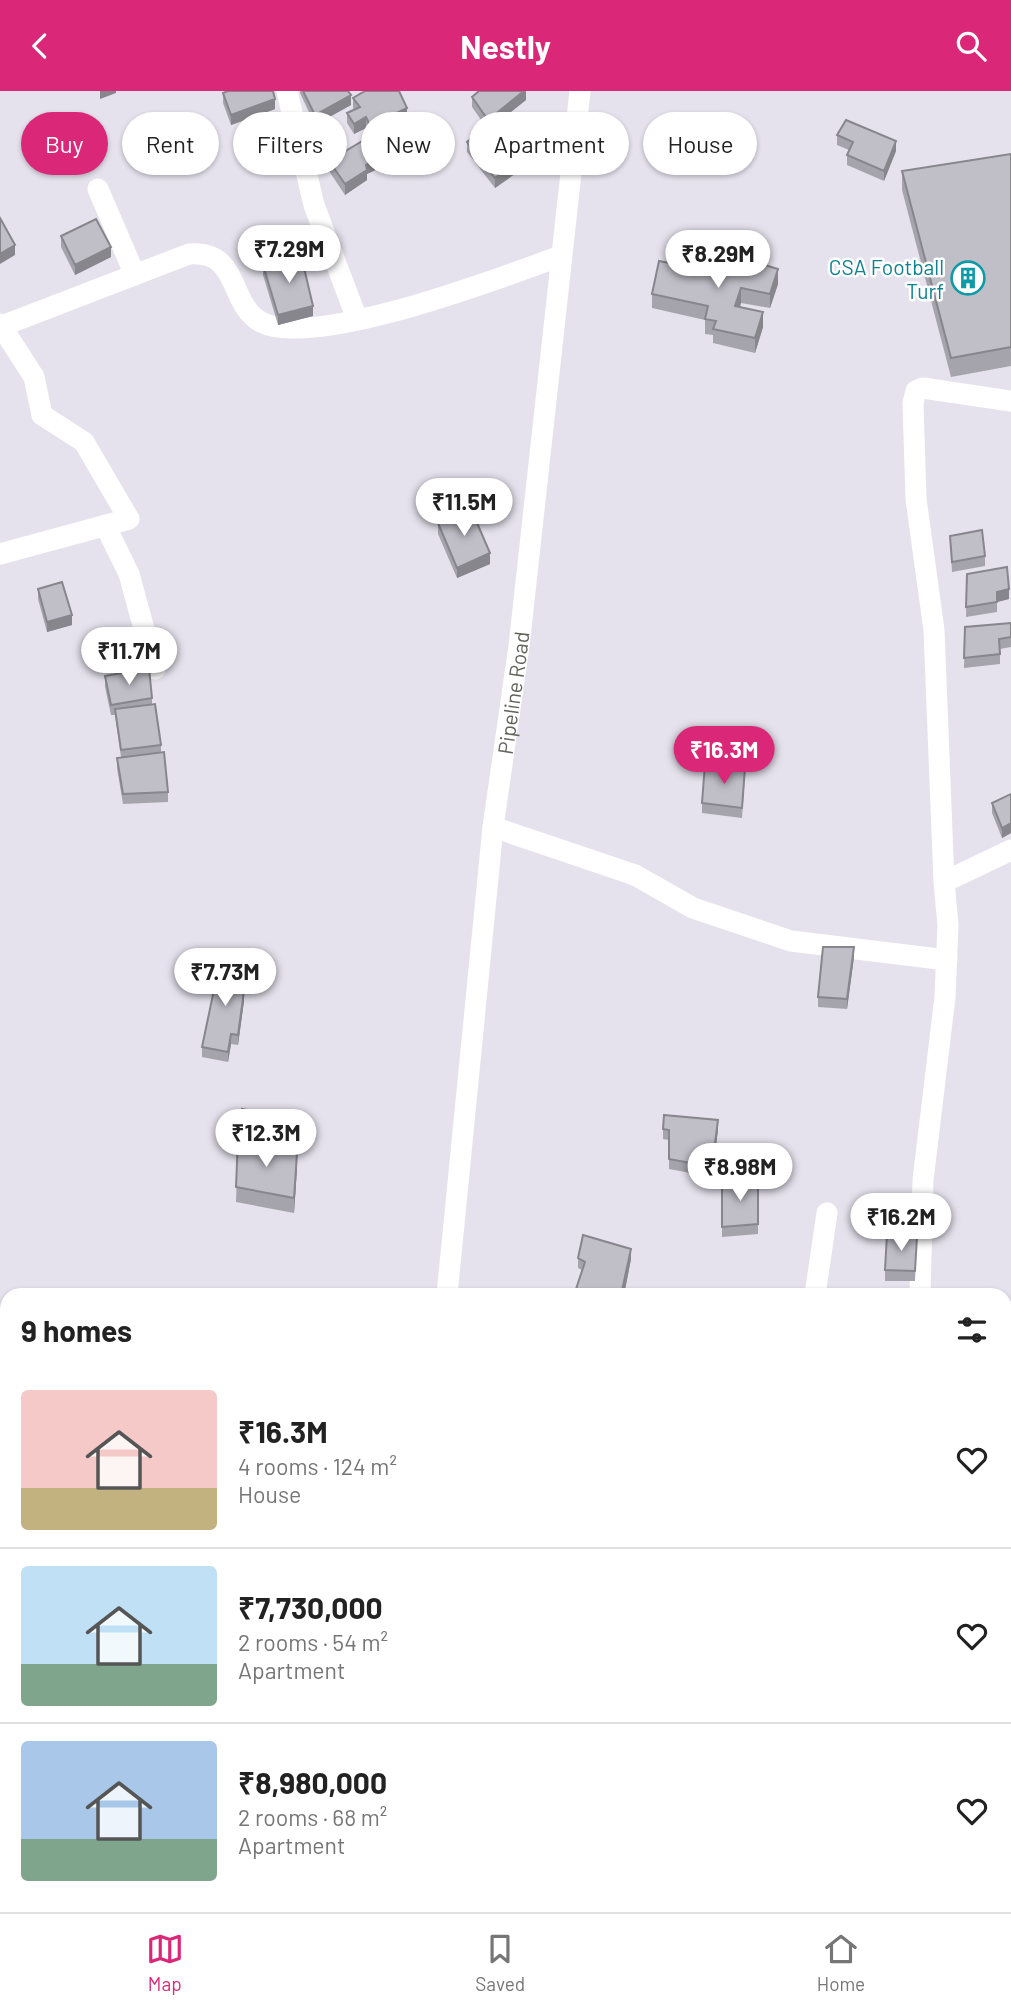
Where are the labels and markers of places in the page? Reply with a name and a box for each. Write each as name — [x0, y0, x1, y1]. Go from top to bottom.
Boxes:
pin: ₹7.29M — [232, 225, 346, 285]
pin: ₹8.29M — [661, 231, 775, 290]
place label: CSA Football Turf — [829, 254, 944, 303]
building icon: CSA Football Turf — [949, 259, 987, 297]
pin: ₹11.5M — [407, 479, 521, 538]
pin: ₹11.7M — [72, 627, 186, 687]
pin: ₹16.3M — [667, 727, 781, 786]
pin: ₹7.73M — [168, 949, 282, 1008]
pin: ₹12.3M — [209, 1109, 323, 1169]
pin: ₹8.98M — [683, 1143, 797, 1203]
pin: ₹16.2M — [844, 1193, 958, 1253]

